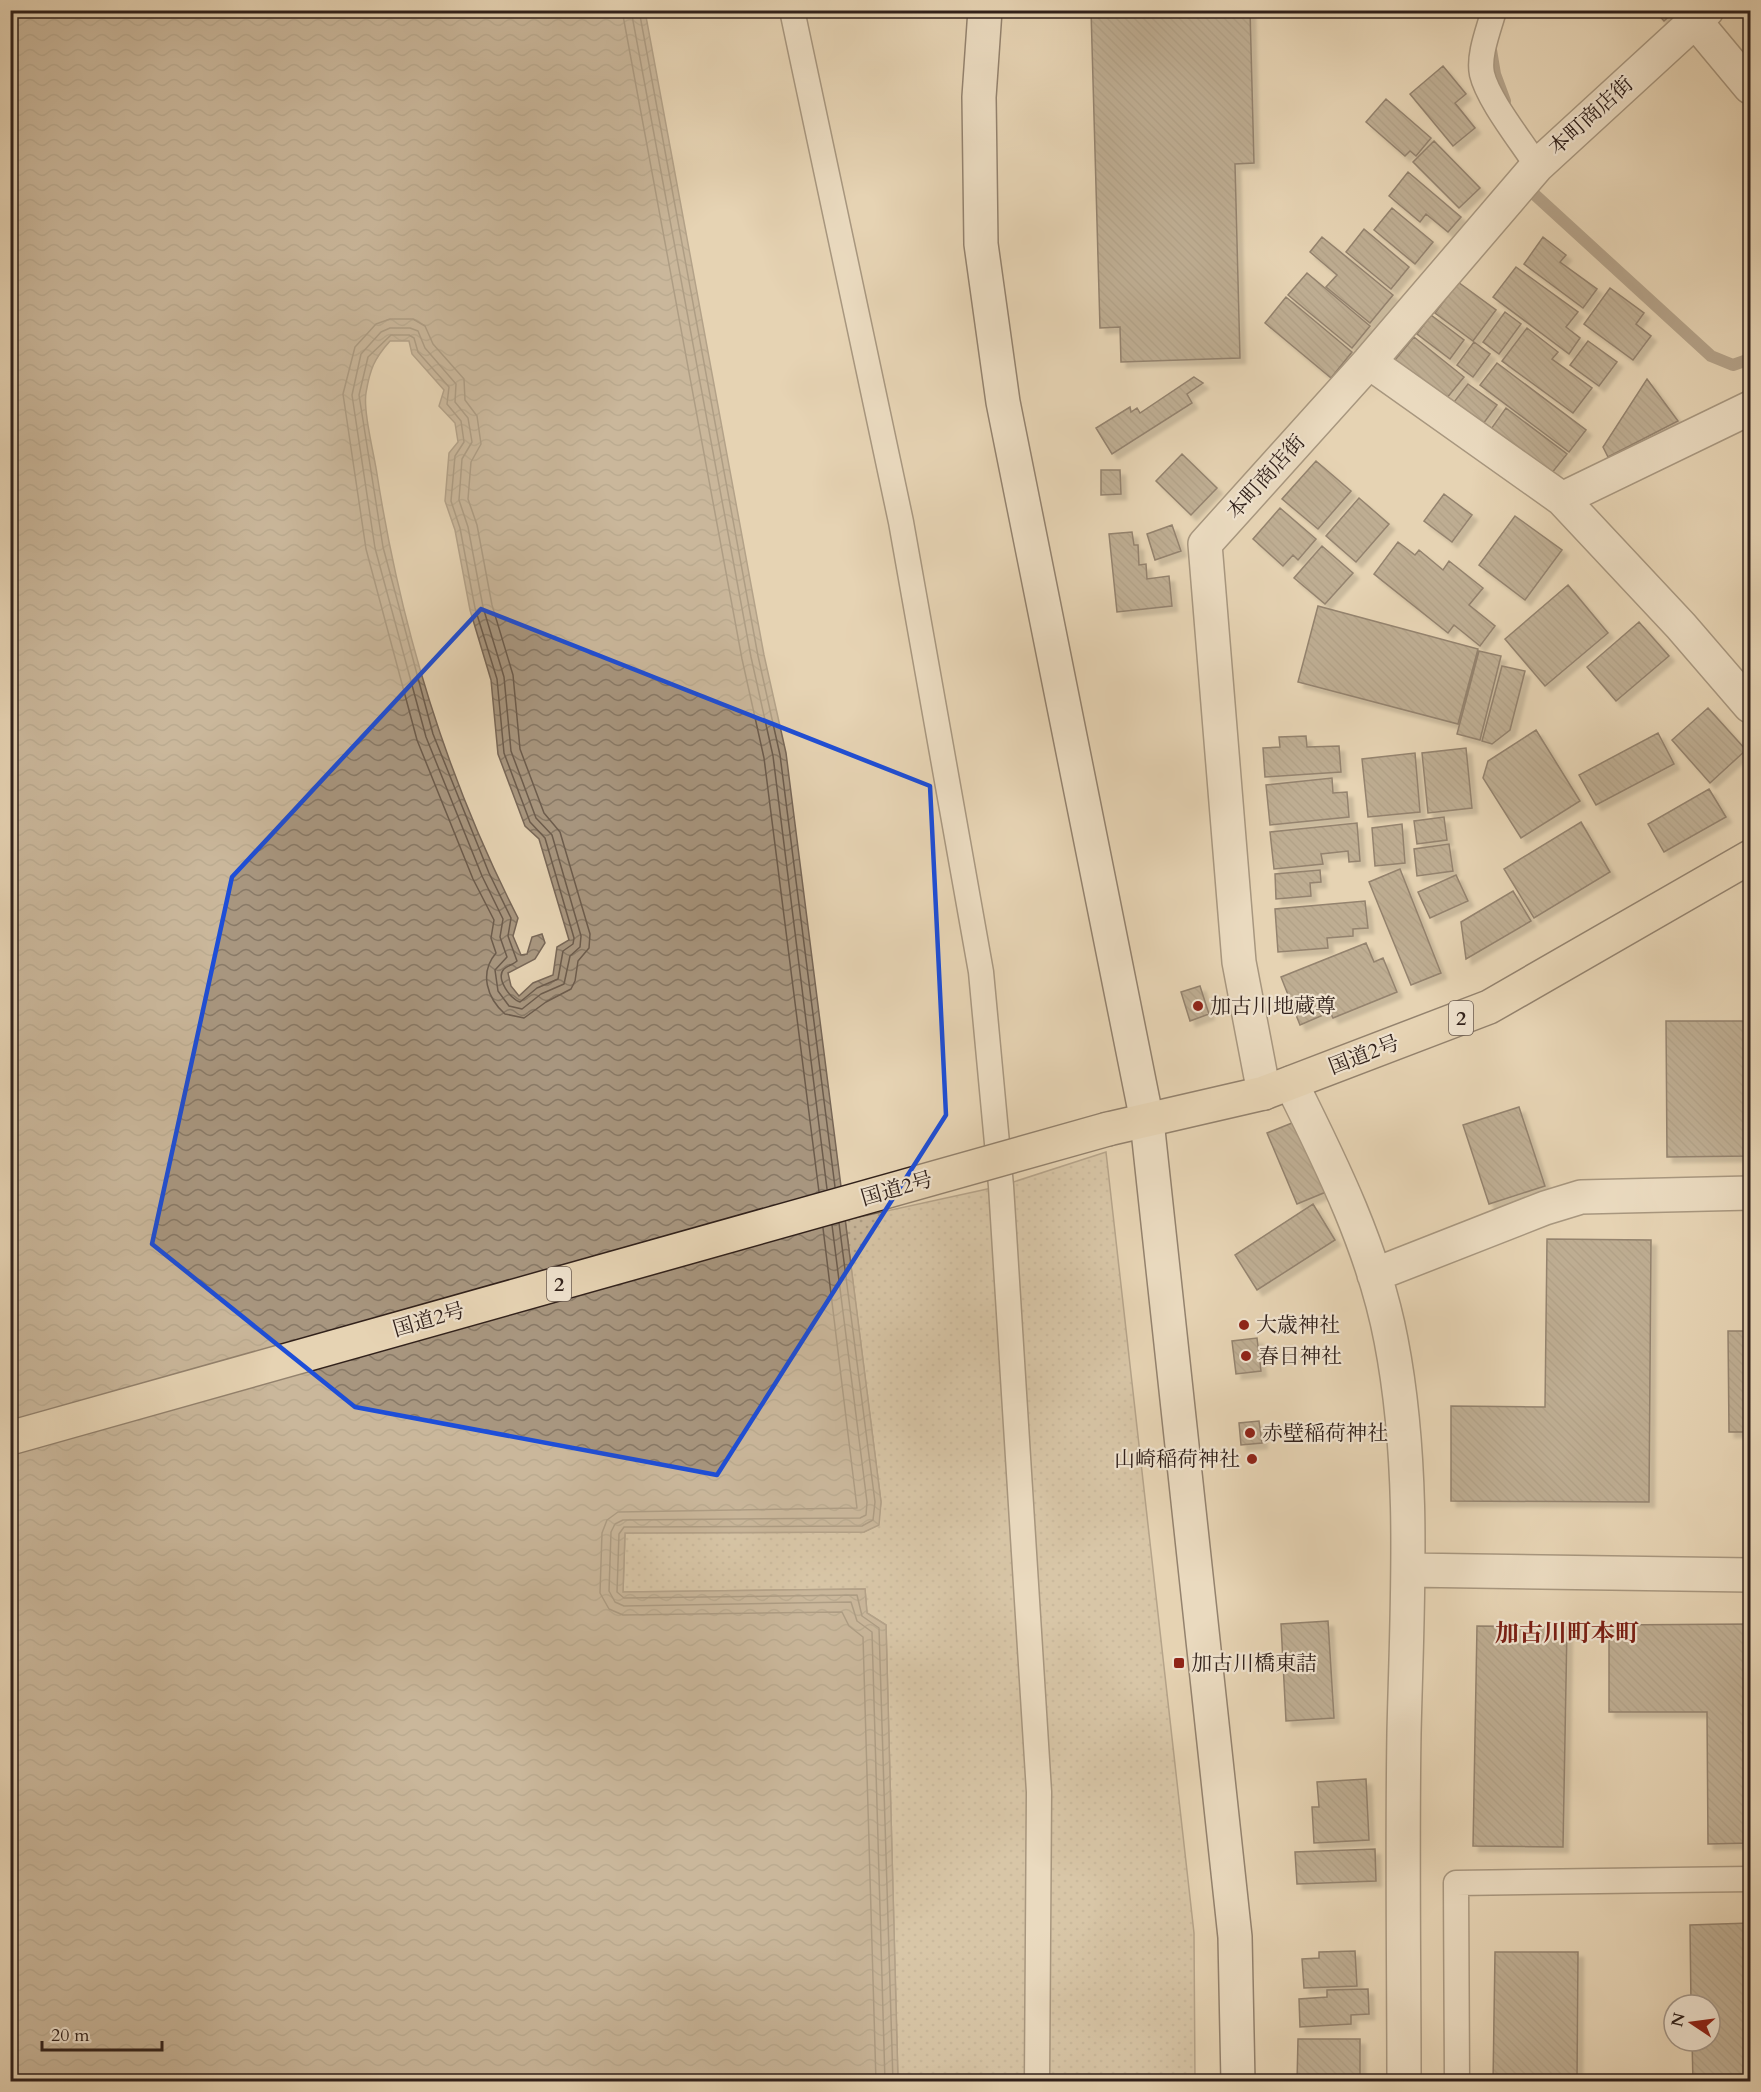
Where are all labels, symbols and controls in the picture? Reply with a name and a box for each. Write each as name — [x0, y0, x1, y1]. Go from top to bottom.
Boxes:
street label: 本町商店街 — [1542, 70, 1640, 162]
street label: 本町商店街 — [1220, 428, 1312, 526]
place label: 加古川地蔵尊 — [1210, 992, 1336, 1021]
marker: 加古川地蔵尊 — [1191, 999, 1205, 1013]
road number: 2 — [1449, 1001, 1473, 1035]
street label: 国道2号 — [1324, 1028, 1404, 1082]
street label: 国道2号 — [858, 1165, 936, 1213]
road number: 2 — [547, 1267, 571, 1301]
street label: 国道2号 — [390, 1296, 468, 1344]
place label: 大歳神社 — [1256, 1311, 1340, 1340]
marker: 大歳神社 — [1237, 1318, 1251, 1332]
place label: 春日神社 — [1258, 1342, 1342, 1371]
marker: 春日神社 — [1239, 1349, 1253, 1363]
place label: 赤壁稲荷神社 — [1262, 1419, 1388, 1448]
marker: 赤壁稲荷神社 — [1243, 1426, 1257, 1440]
place label: 山崎稲荷神社 — [1114, 1445, 1240, 1474]
marker: 山崎稲荷神社 — [1245, 1452, 1259, 1466]
district label: 加古川町本町 — [1495, 1617, 1639, 1650]
place label: 加古川橋東詰 — [1191, 1649, 1317, 1678]
marker: 加古川橋東詰 — [1172, 1656, 1186, 1670]
north arrow — [1662, 1993, 1722, 2053]
text: N — [1666, 2011, 1691, 2029]
scale bar — [42, 2014, 162, 2052]
text: 20 m — [51, 2023, 90, 2048]

